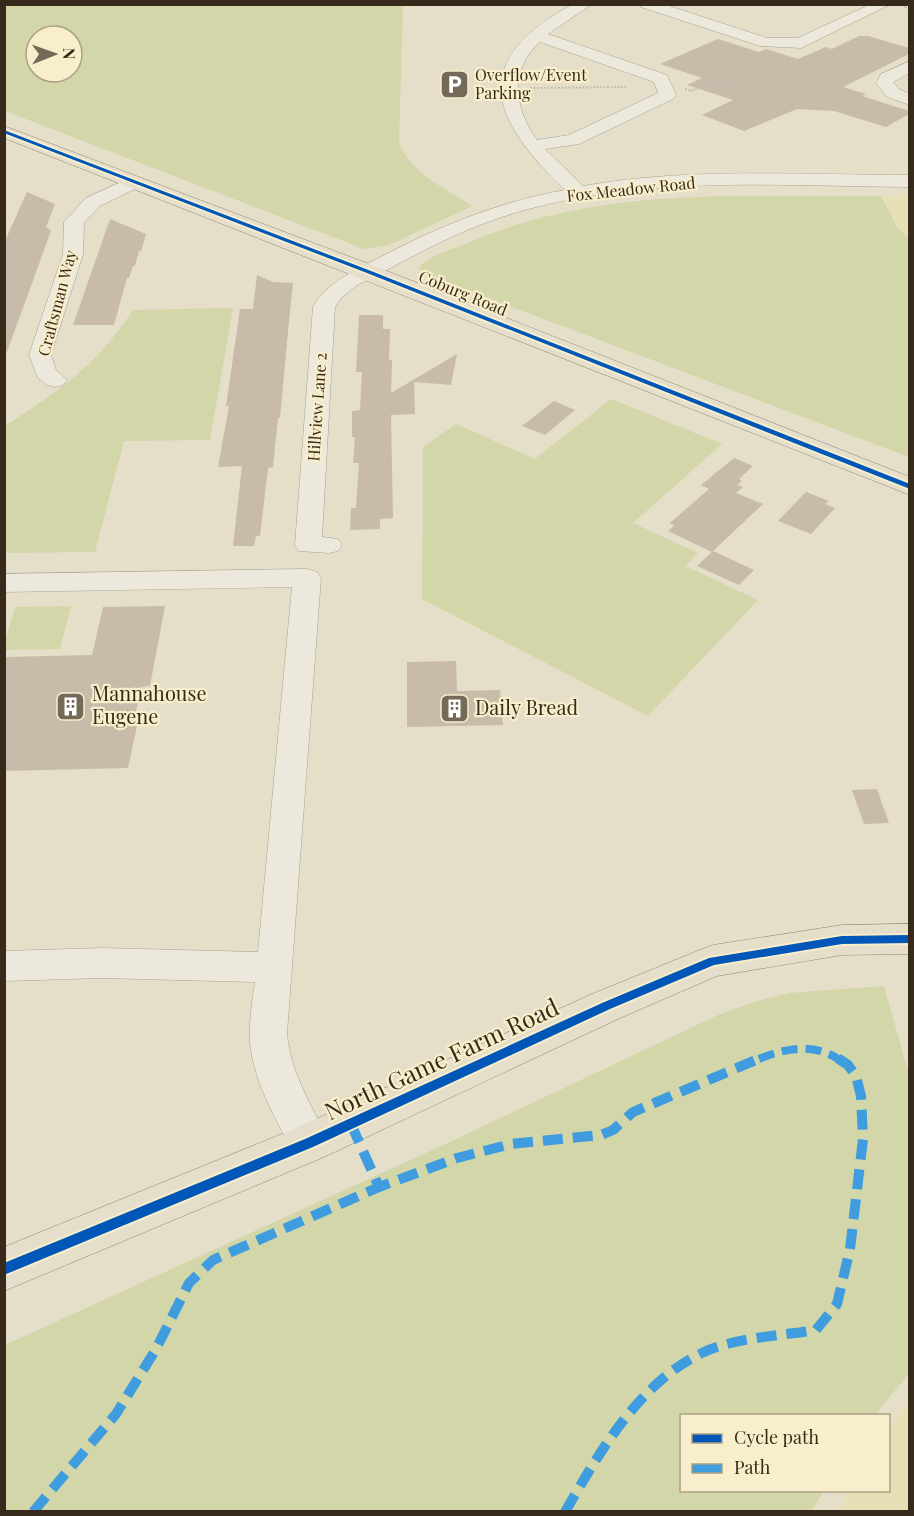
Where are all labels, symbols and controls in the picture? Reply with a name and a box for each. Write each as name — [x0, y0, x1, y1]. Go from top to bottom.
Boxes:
north arrow — [24, 24, 84, 84]
text: N — [59, 48, 80, 60]
place label: Overflow/Event Parking — [475, 64, 587, 103]
parking icon: Overflow/Event Parking — [438, 68, 470, 100]
street label: Fox Meadow Road — [566, 171, 696, 206]
street label: Craftsman Way — [32, 247, 81, 358]
street label: Coburg Road — [416, 265, 511, 320]
street label: Hillview Lane 2 — [302, 352, 331, 462]
place label: Mannahouse Eugene — [92, 679, 207, 729]
building icon: Mannahouse Eugene — [55, 690, 87, 722]
building icon: Daily Bread — [438, 692, 470, 724]
place label: Daily Bread — [475, 693, 578, 720]
street label: North Game Farm Road — [319, 990, 563, 1127]
legend — [680, 1414, 890, 1492]
text: Cycle path — [734, 1425, 819, 1449]
text: Path — [734, 1455, 771, 1479]

